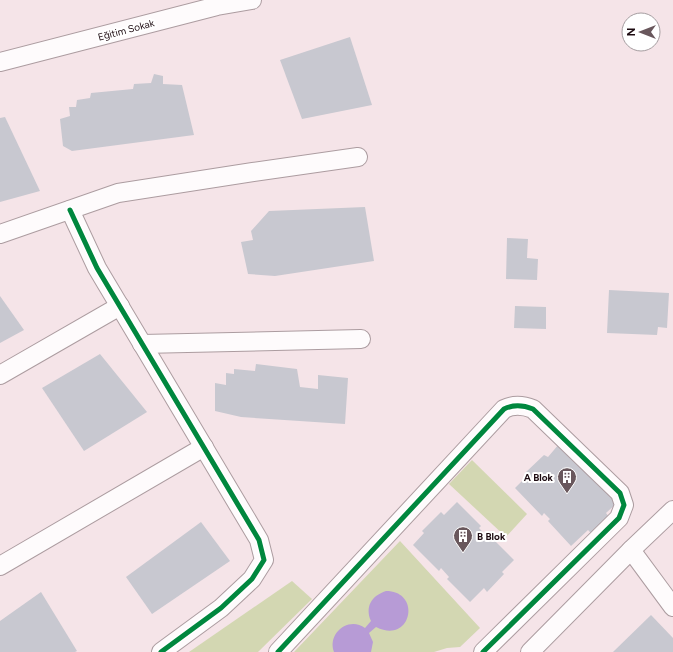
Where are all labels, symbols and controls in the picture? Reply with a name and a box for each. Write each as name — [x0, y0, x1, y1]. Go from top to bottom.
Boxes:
north arrow — [621, 12, 661, 52]
street label: Eğitim Sokak — [96, 16, 156, 44]
text: N — [625, 28, 638, 36]
building icon: A Blok — [556, 466, 578, 494]
place label: A Blok — [524, 471, 554, 484]
building icon: B Blok — [452, 525, 474, 553]
place label: B Blok — [477, 530, 506, 543]

